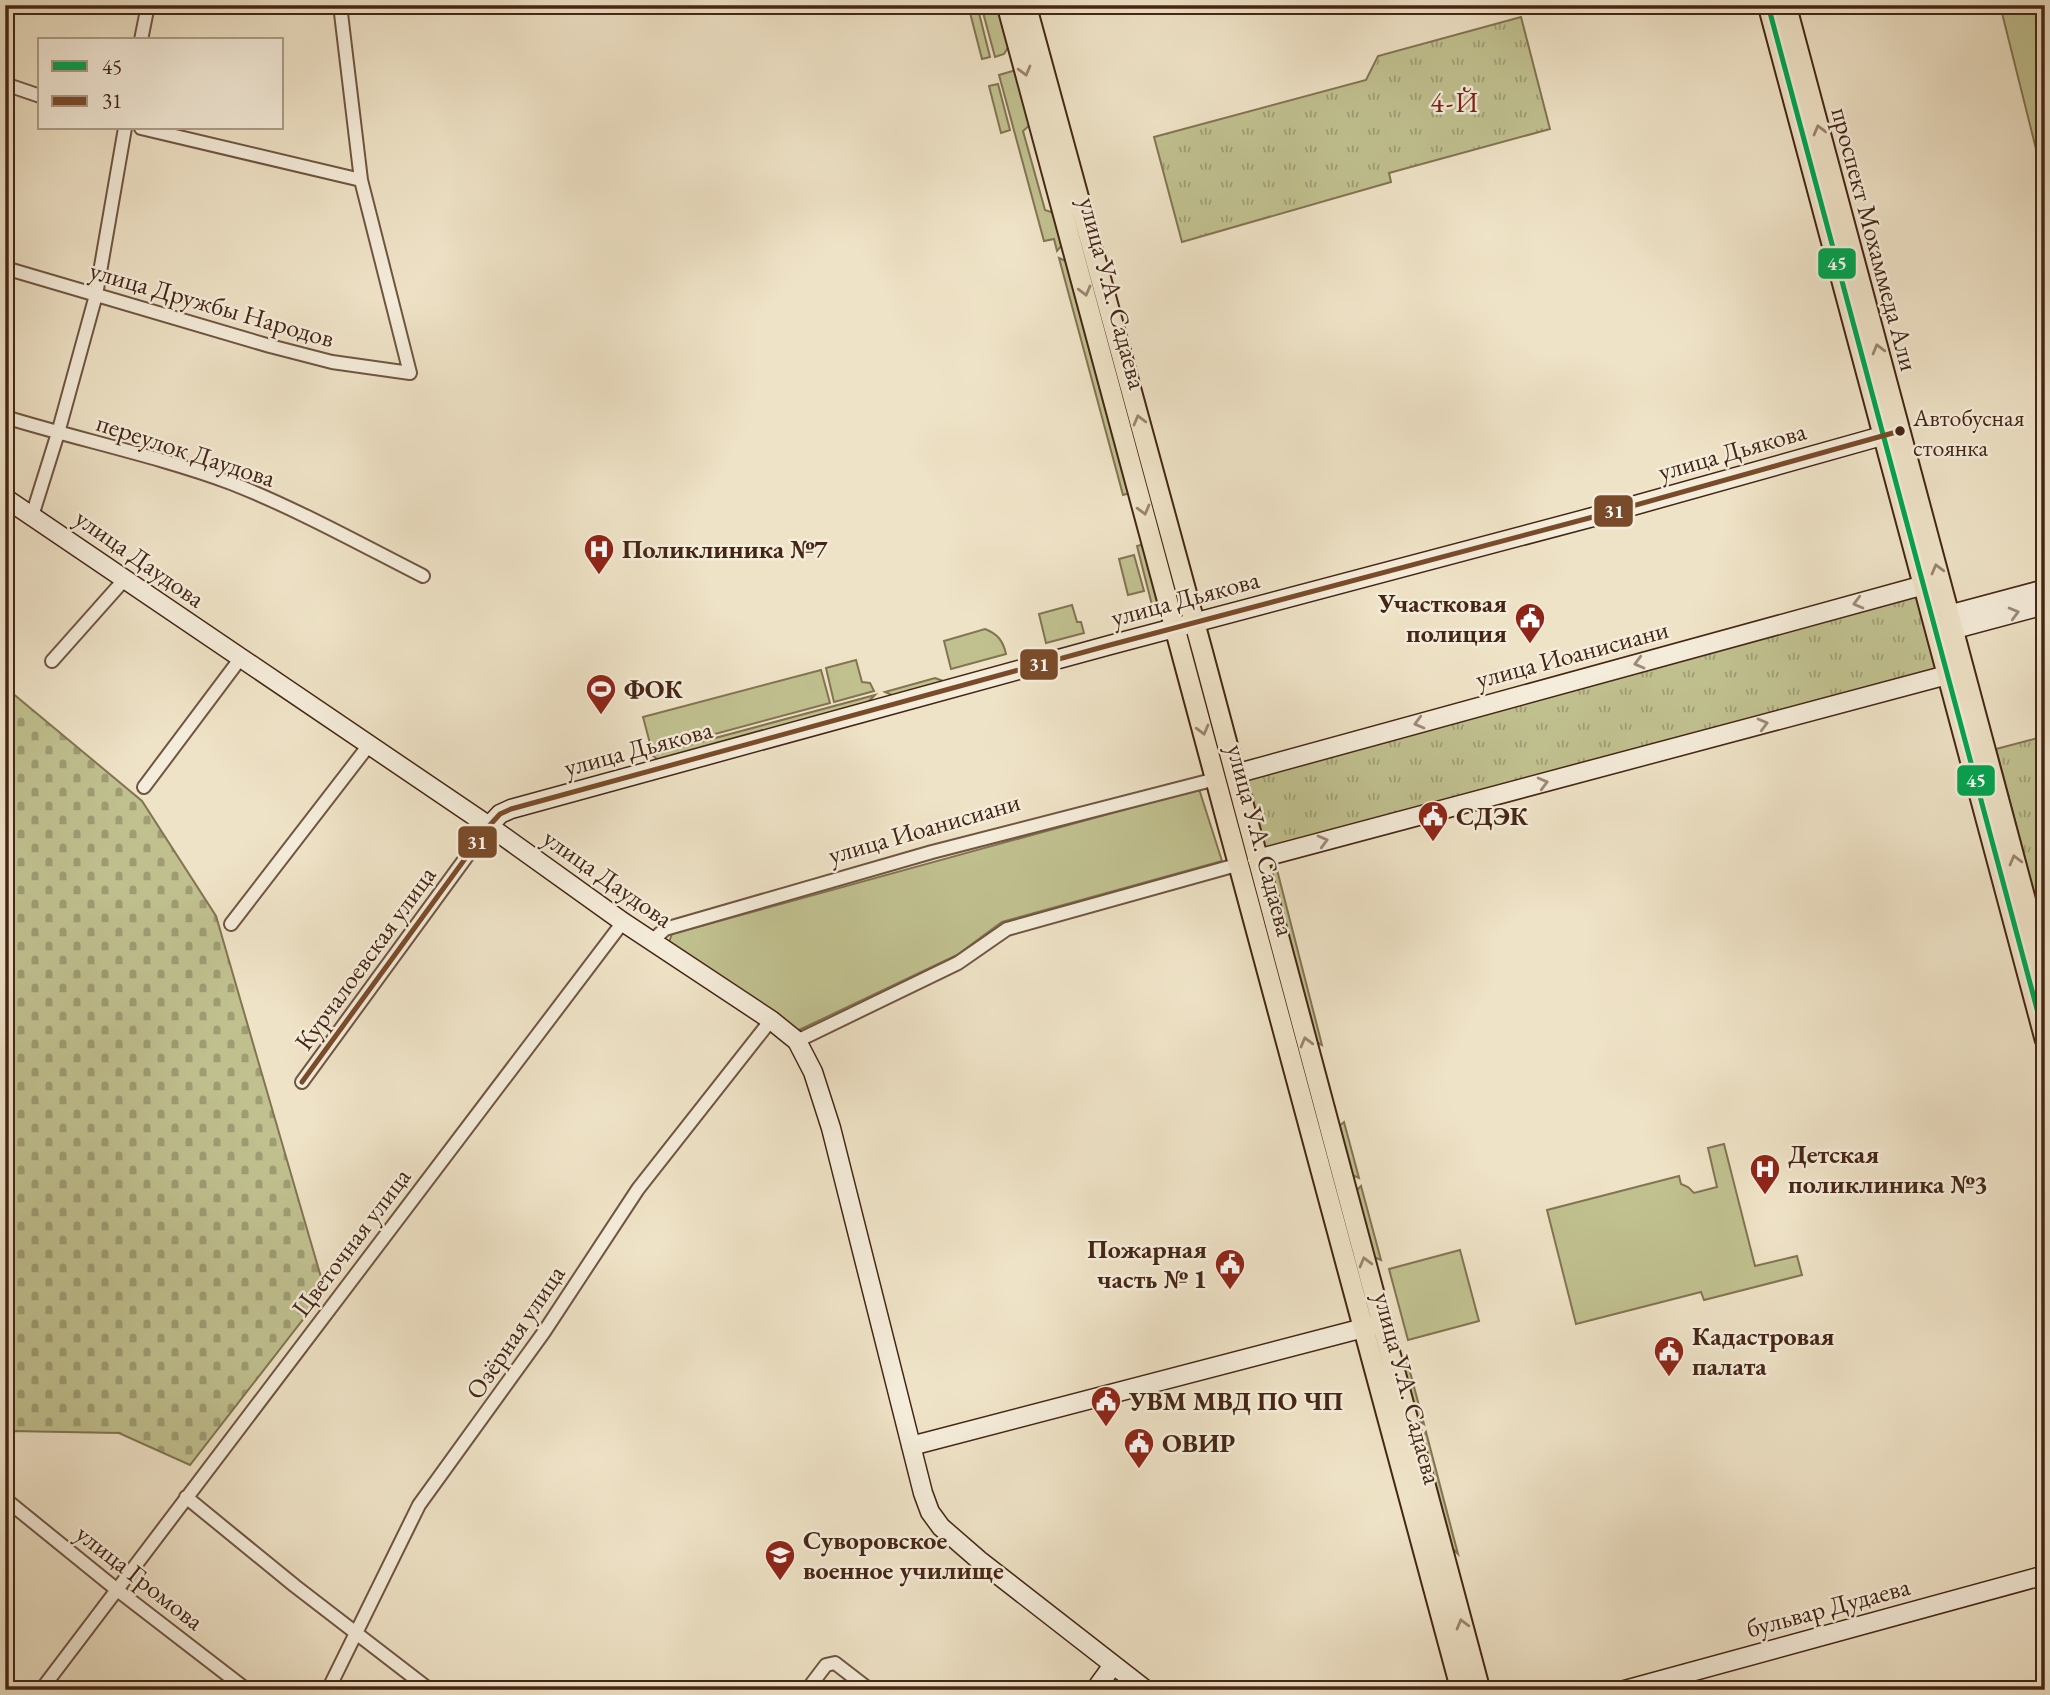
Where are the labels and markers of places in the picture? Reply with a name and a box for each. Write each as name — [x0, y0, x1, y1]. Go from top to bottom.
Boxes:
place label: Автобусная стоянка — [1912, 402, 2025, 463]
marker: Автобусная стоянка — [1893, 424, 1907, 438]
hospital icon: Поликлиника №7 — [582, 532, 616, 576]
place label: Поликлиника №7 — [622, 532, 828, 566]
place label: Участковая полиция — [1377, 586, 1507, 650]
public building icon: Участковая полиция — [1513, 601, 1547, 645]
sports icon: ФОК — [584, 672, 618, 716]
place label: ФОК — [624, 672, 683, 706]
public building icon: СДЭК — [1416, 799, 1450, 843]
place label: СДЭК — [1456, 799, 1529, 833]
place label: Детская поликлиника №3 — [1788, 1137, 1988, 1201]
hospital icon: Детская поликлиника №3 — [1748, 1152, 1782, 1196]
place label: Пожарная часть № 1 — [1087, 1232, 1207, 1296]
public building icon: Пожарная часть № 1 — [1213, 1247, 1247, 1291]
place label: Кадастровая палата — [1692, 1319, 1835, 1383]
public building icon: Кадастровая палата — [1652, 1334, 1686, 1378]
public building icon: УВМ МВД ПО ЧП — [1089, 1384, 1123, 1428]
place label: УВМ МВД ПО ЧП — [1128, 1384, 1343, 1418]
public building icon: ОВИР — [1122, 1426, 1156, 1470]
place label: ОВИР — [1162, 1426, 1236, 1460]
place label: Суворовское военное училище — [803, 1523, 1004, 1587]
school or university icon: Суворовское военное училище — [763, 1538, 797, 1582]

